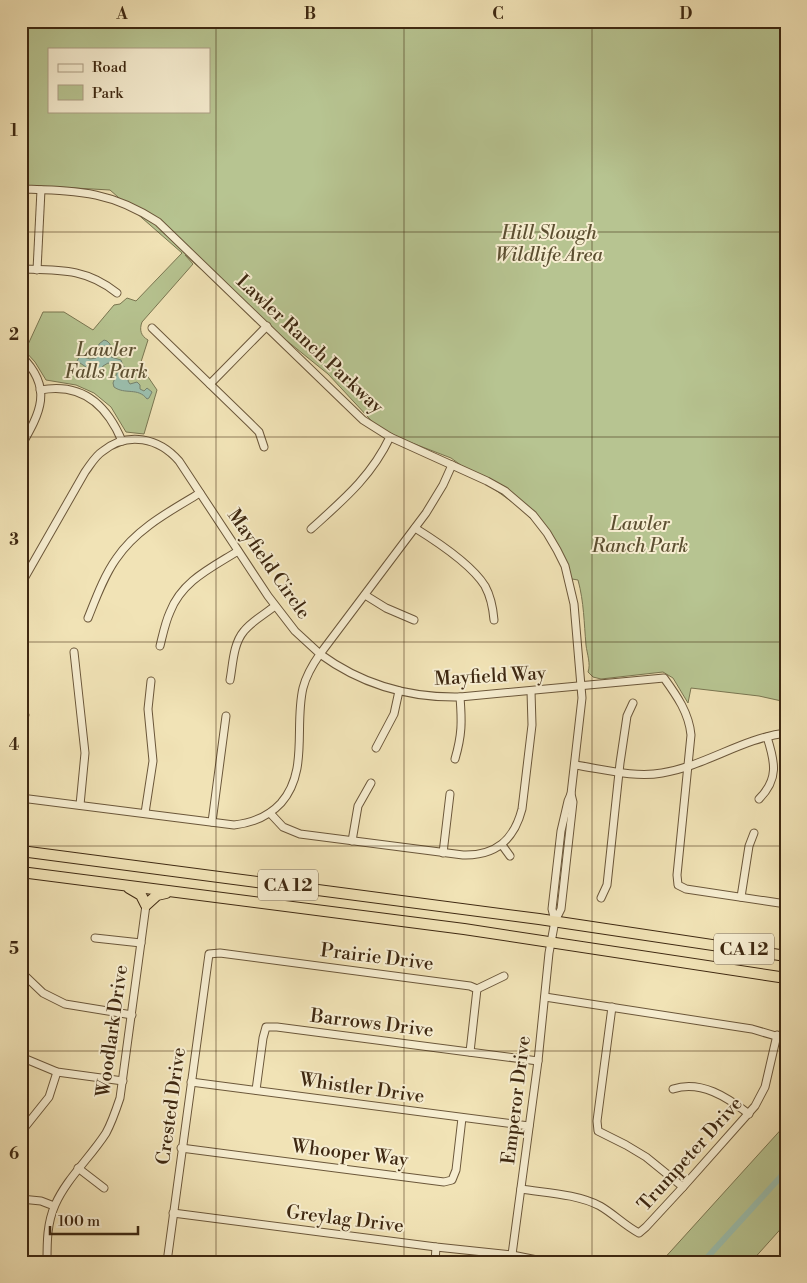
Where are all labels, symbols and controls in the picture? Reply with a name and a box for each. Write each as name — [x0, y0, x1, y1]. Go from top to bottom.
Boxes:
text: A — [115, 4, 128, 24]
text: B — [304, 4, 316, 24]
text: C — [492, 4, 504, 24]
text: D — [680, 4, 693, 24]
legend — [48, 48, 210, 112]
text: Road — [92, 58, 127, 77]
text: Park — [92, 84, 124, 103]
text: 1 — [10, 121, 18, 141]
park label: Hill Slough Wildlife Area — [495, 221, 603, 267]
street label: Lawler Ranch Parkway — [231, 269, 389, 419]
text: 2 — [9, 325, 19, 345]
park label: Lawler Falls Park — [64, 338, 148, 384]
street label: Mayfield Circle — [222, 504, 316, 624]
park label: Lawler Ranch Park — [591, 512, 688, 558]
text: 3 — [9, 530, 19, 550]
street label: Mayfield Way — [434, 661, 547, 691]
text: 4 — [9, 735, 20, 755]
road number: CA 12 — [258, 870, 318, 900]
road number: CA 12 — [714, 934, 774, 964]
street label: Prairie Drive — [319, 938, 435, 976]
text: 5 — [9, 939, 19, 959]
street label: Woodlark Drive — [91, 963, 133, 1100]
street label: Barrows Drive — [308, 1003, 435, 1042]
street label: Emperor Drive — [496, 1034, 536, 1166]
street label: Crested Drive — [151, 1046, 191, 1166]
street label: Whistler Drive — [297, 1067, 426, 1109]
street label: Trumpeter Drive — [632, 1092, 748, 1216]
street label: Whooper Way — [289, 1134, 410, 1172]
text: 6 — [9, 1144, 19, 1164]
street label: Greylag Drive — [285, 1200, 405, 1238]
scale bar — [50, 1203, 138, 1235]
text: 100 m — [58, 1212, 100, 1231]

